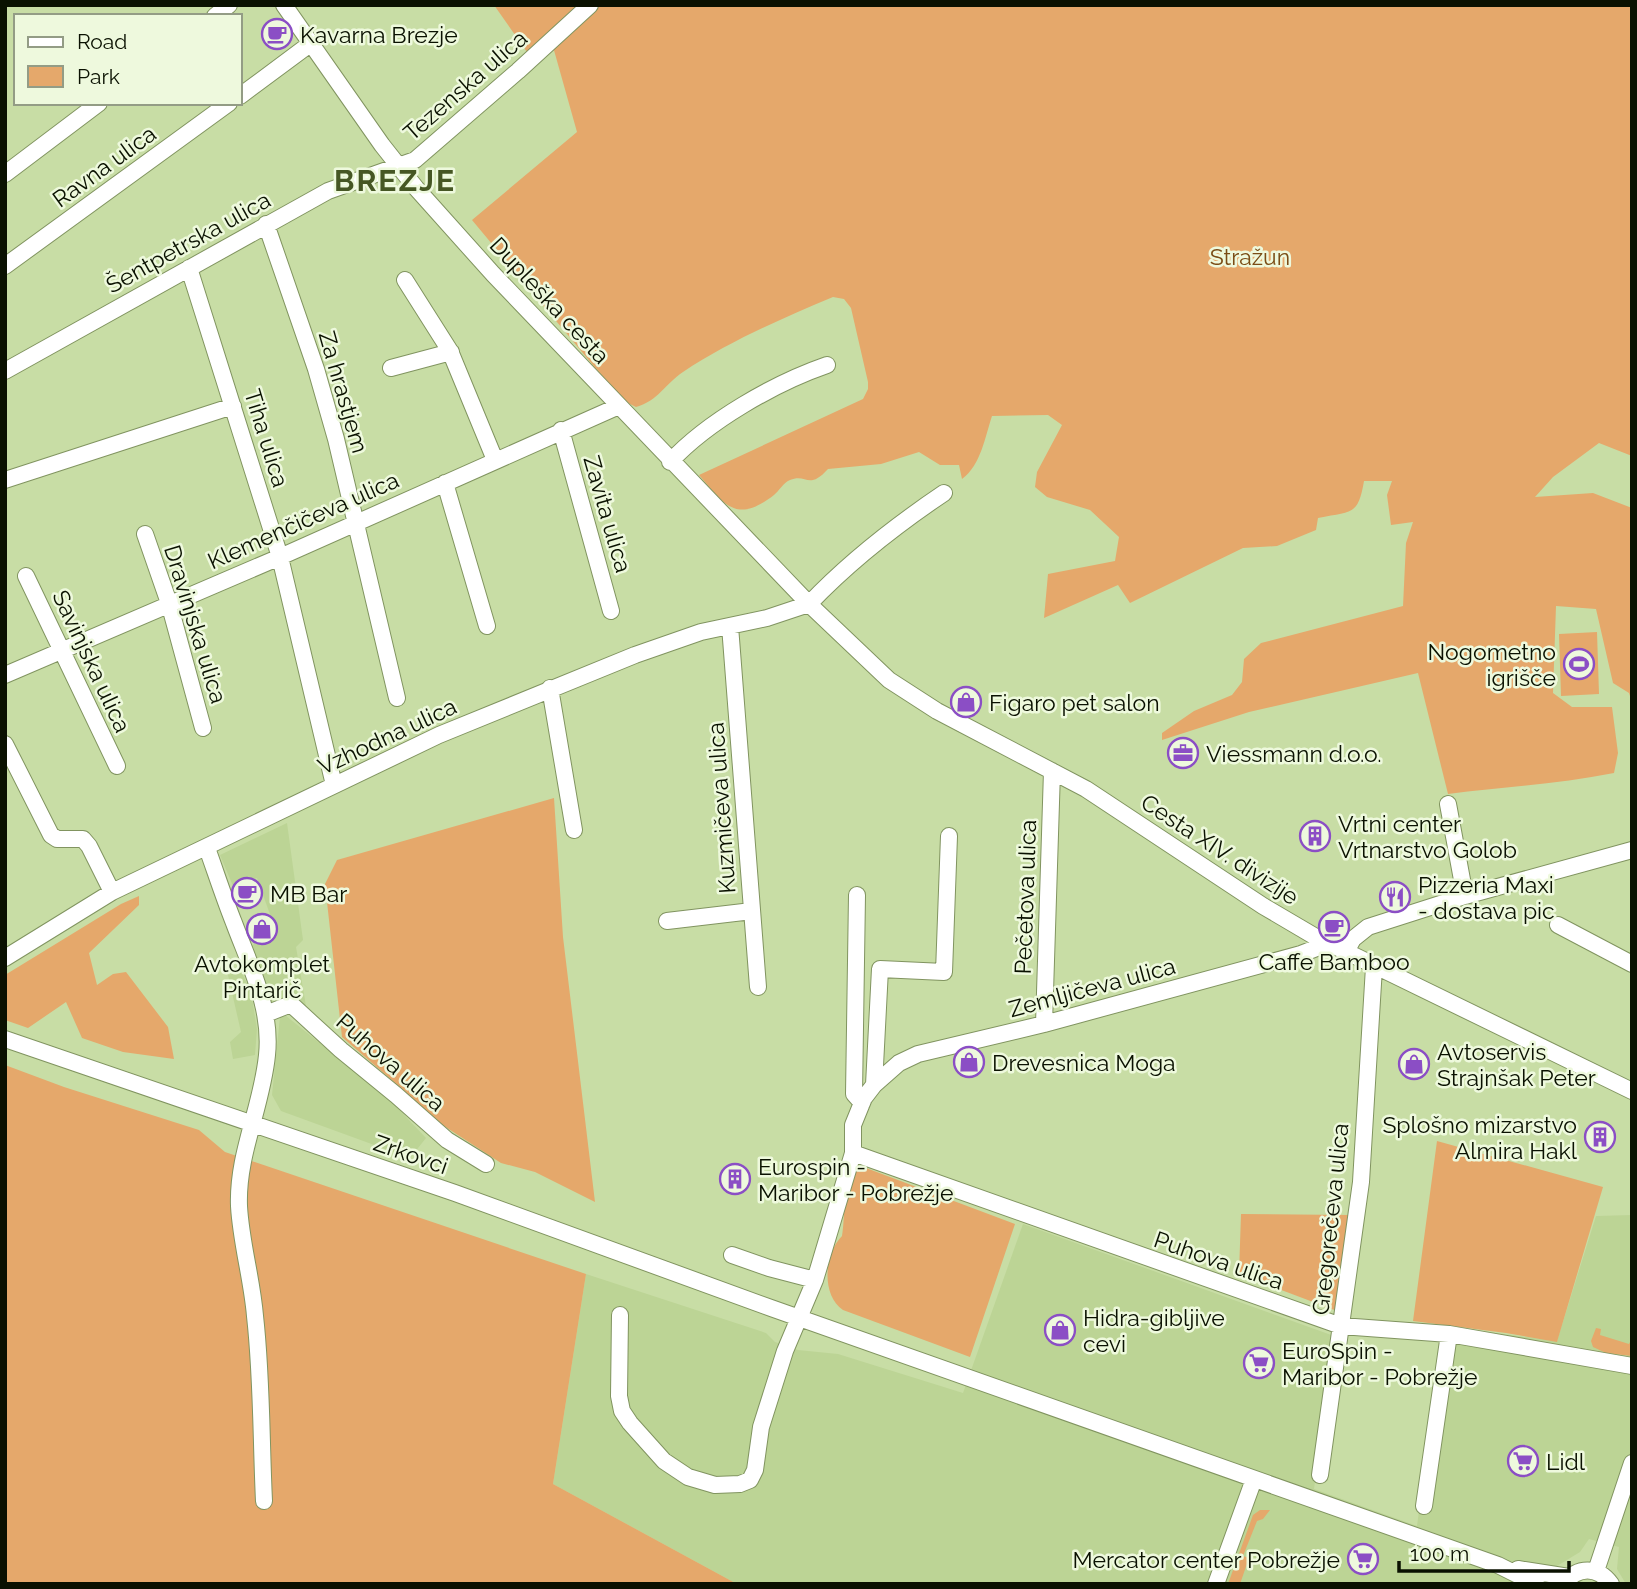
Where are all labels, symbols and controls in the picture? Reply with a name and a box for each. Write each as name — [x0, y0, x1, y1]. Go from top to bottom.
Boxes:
legend — [14, 14, 242, 105]
cafe icon: Kavarna Brezje — [260, 17, 294, 51]
place label: Kavarna Brezje — [300, 21, 458, 48]
street label: Tezenska ulica — [398, 24, 532, 146]
text: Road — [77, 29, 127, 54]
text: Park — [77, 64, 120, 89]
street label: Ravna ulica — [47, 119, 161, 213]
district label: BREZJE — [334, 163, 456, 198]
street label: Šentpetrska ulica — [101, 186, 275, 298]
street label: Dupleška cesta — [485, 231, 615, 369]
park label: Stražun — [1210, 243, 1290, 270]
street label: Za hrastjem — [314, 328, 374, 456]
street label: Tiha ulica — [239, 386, 295, 490]
street label: Zavita ulica — [578, 453, 638, 575]
street label: Klemenčičeva ulica — [203, 466, 403, 574]
street label: Dravinjska ulica — [159, 542, 233, 706]
street label: Savinjska ulica — [47, 586, 137, 736]
place label: Nogometno igrišče — [1428, 638, 1556, 691]
sports icon: Nogometno igrišče — [1562, 647, 1596, 681]
shop icon: Figaro pet salon — [949, 685, 983, 719]
place label: Figaro pet salon — [989, 689, 1160, 716]
street label: Vzhodna ulica — [313, 692, 461, 780]
street label: Kuzmičeva ulica — [702, 721, 740, 895]
office icon: Viessmann d.o.o. — [1166, 736, 1200, 770]
place label: Viessmann d.o.o. — [1206, 740, 1382, 767]
street label: Cesta XIV. divizije — [1136, 788, 1304, 910]
place label: Vrtni center Vrtnarstvo Golob — [1338, 810, 1517, 863]
street label: Pečetova ulica — [1009, 819, 1041, 975]
building icon: Vrtni center Vrtnarstvo Golob — [1298, 819, 1332, 853]
place label: Pizzeria Maxi - dostava pic — [1418, 871, 1555, 924]
cafe icon: MB Bar — [230, 876, 264, 910]
place label: MB Bar — [270, 880, 347, 907]
restaurant icon: Pizzeria Maxi - dostava pic — [1378, 880, 1412, 914]
cafe icon: Caffe Bamboo — [1317, 910, 1351, 944]
shop icon: Avtokomplet Pintarič — [245, 912, 279, 946]
place label: Caffe Bamboo — [1258, 948, 1410, 975]
place label: Avtokomplet Pintarič — [194, 950, 330, 1003]
street label: Zemljičeva ulica — [1006, 952, 1178, 1022]
street label: Puhova ulica — [331, 1007, 451, 1117]
place label: Avtoservis Strajnšak Peter — [1437, 1038, 1596, 1091]
shop icon: Drevesnica Moga — [952, 1045, 986, 1079]
shop icon: Avtoservis Strajnšak Peter — [1397, 1047, 1431, 1081]
place label: Drevesnica Moga — [992, 1049, 1176, 1076]
place label: Splošno mizarstvo Almira Hakl — [1382, 1111, 1578, 1164]
building icon: Splošno mizarstvo Almira Hakl — [1583, 1120, 1617, 1154]
street label: Gregorečeva ulica — [1306, 1122, 1354, 1316]
street label: Zrkovci — [370, 1129, 452, 1179]
place label: Eurospin - Maribor - Pobrežje — [758, 1153, 954, 1206]
building icon: Eurospin - Maribor - Pobrežje — [718, 1162, 752, 1196]
street label: Puhova ulica — [1151, 1225, 1287, 1295]
place label: Hidra-gibljive cevi — [1083, 1304, 1225, 1357]
shop icon: Hidra-gibljive cevi — [1043, 1313, 1077, 1347]
place label: EuroSpin - Maribor - Pobrežje — [1282, 1337, 1478, 1390]
supermarket icon: EuroSpin - Maribor - Pobrežje — [1242, 1346, 1276, 1380]
supermarket icon: Lidl — [1506, 1444, 1540, 1478]
place label: Lidl — [1546, 1448, 1586, 1475]
scale bar — [1399, 1530, 1569, 1574]
text: 100 m — [1410, 1541, 1469, 1566]
supermarket icon: Mercator center Pobrežje — [1346, 1542, 1380, 1576]
place label: Mercator center Pobrežje — [1072, 1546, 1340, 1573]

